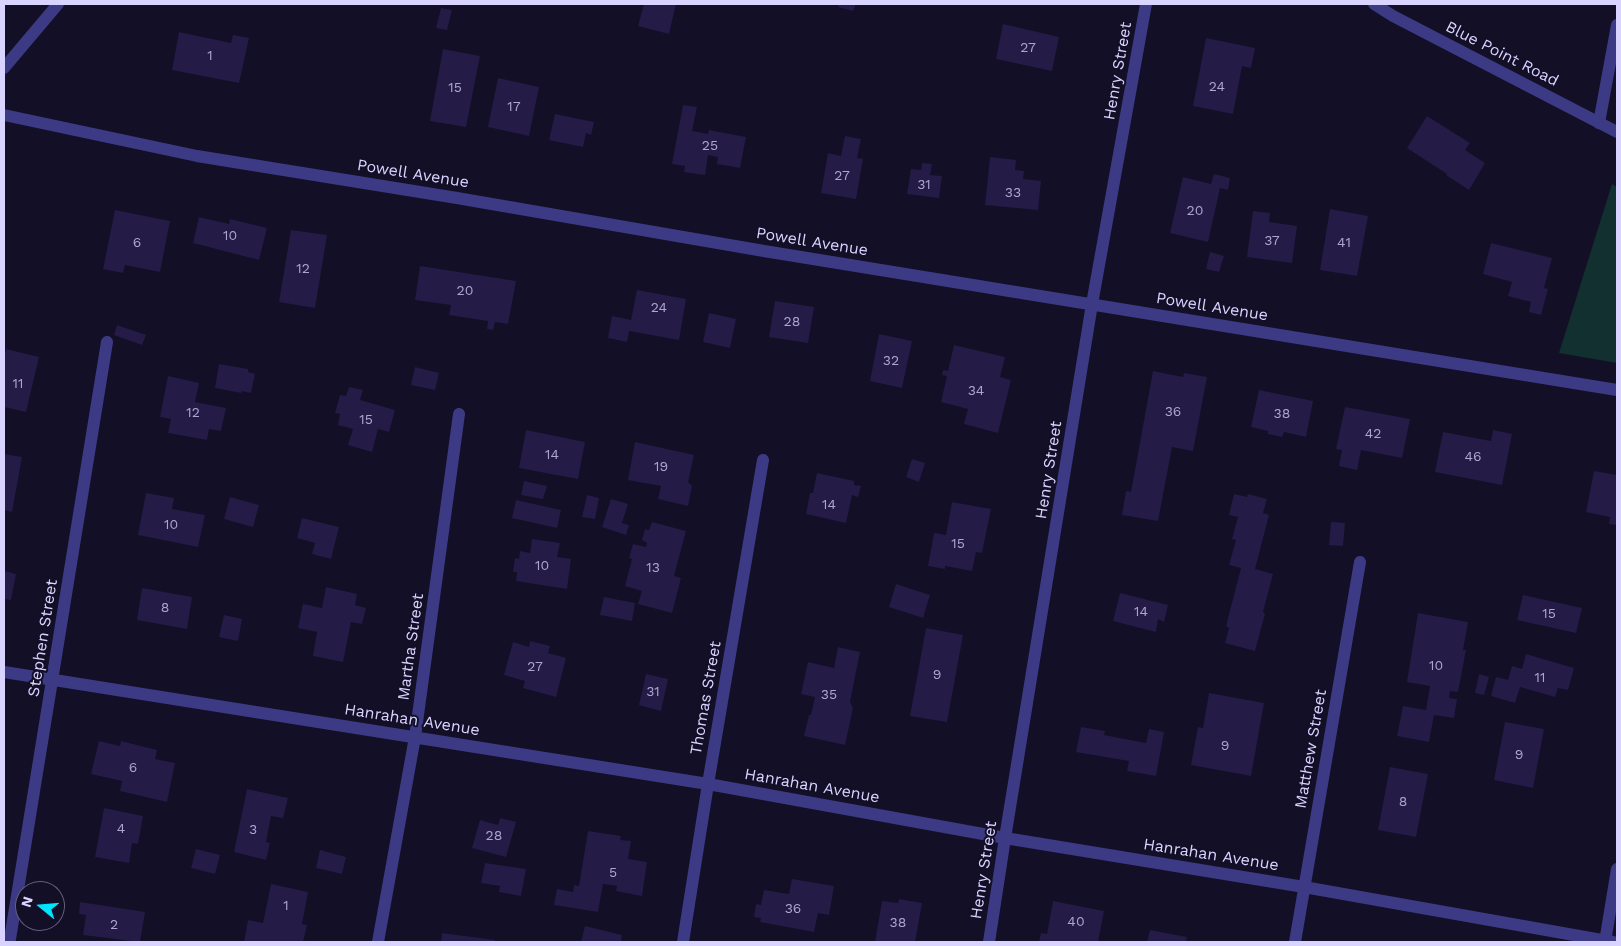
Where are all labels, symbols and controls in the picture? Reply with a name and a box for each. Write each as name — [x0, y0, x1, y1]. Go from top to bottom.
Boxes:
street label: Blue Point Road — [1442, 17, 1562, 91]
street label: Henry Street — [1100, 21, 1136, 121]
house number: 27 — [1020, 40, 1036, 56]
house number: 1 — [207, 48, 213, 64]
house number: 24 — [1209, 79, 1225, 95]
house number: 15 — [448, 80, 462, 96]
house number: 17 — [507, 99, 521, 115]
house number: 25 — [702, 138, 718, 154]
street label: Powell Avenue — [356, 156, 470, 192]
house number: 27 — [834, 168, 850, 184]
house number: 31 — [917, 177, 931, 193]
house number: 33 — [1005, 185, 1021, 201]
house number: 20 — [1187, 203, 1203, 219]
street label: Powell Avenue — [755, 224, 869, 260]
house number: 10 — [223, 228, 237, 244]
house number: 37 — [1264, 233, 1280, 249]
house number: 6 — [133, 235, 141, 251]
house number: 41 — [1337, 235, 1351, 251]
house number: 12 — [296, 261, 310, 277]
house number: 20 — [457, 283, 473, 299]
street label: Powell Avenue — [1155, 289, 1269, 325]
house number: 24 — [651, 300, 667, 316]
house number: 28 — [784, 314, 800, 330]
house number: 32 — [883, 353, 899, 369]
house number: 11 — [13, 376, 23, 392]
house number: 34 — [968, 383, 984, 399]
house number: 36 — [1165, 404, 1181, 420]
house number: 12 — [186, 405, 200, 421]
house number: 38 — [1274, 406, 1290, 422]
house number: 15 — [359, 412, 373, 428]
street label: Henry Street — [1032, 420, 1066, 520]
house number: 42 — [1365, 426, 1381, 442]
house number: 14 — [545, 447, 559, 463]
house number: 46 — [1464, 449, 1482, 465]
house number: 19 — [654, 459, 668, 475]
house number: 14 — [822, 497, 836, 513]
house number: 10 — [164, 517, 178, 533]
house number: 15 — [951, 536, 965, 552]
house number: 10 — [535, 558, 549, 574]
house number: 13 — [646, 560, 660, 576]
street label: Stephen Street — [24, 578, 62, 698]
street label: Martha Street — [394, 592, 428, 702]
house number: 8 — [161, 600, 169, 616]
house number: 14 — [1134, 604, 1148, 620]
house number: 15 — [1542, 606, 1556, 622]
street label: Thomas Street — [687, 640, 725, 756]
house number: 10 — [1429, 658, 1443, 674]
house number: 27 — [527, 659, 543, 675]
house number: 9 — [933, 667, 941, 683]
house number: 11 — [1535, 670, 1545, 686]
house number: 31 — [646, 684, 660, 700]
house number: 35 — [821, 687, 837, 703]
street label: Matthew Street — [1291, 688, 1331, 810]
street label: Hanrahan Avenue — [343, 700, 481, 740]
house number: 9 — [1221, 738, 1229, 754]
house number: 9 — [1515, 747, 1523, 763]
house number: 6 — [129, 760, 137, 776]
street label: Hanrahan Avenue — [743, 765, 881, 807]
house number: 8 — [1399, 794, 1407, 810]
street label: Henry Street — [967, 820, 1001, 920]
house number: 4 — [117, 821, 125, 837]
house number: 3 — [249, 822, 257, 838]
house number: 28 — [486, 828, 502, 844]
street label: Hanrahan Avenue — [1142, 835, 1280, 875]
house number: 5 — [609, 865, 617, 881]
north arrow — [15, 881, 65, 931]
text: N — [17, 895, 36, 909]
house number: 1 — [283, 898, 289, 914]
house number: 36 — [785, 901, 801, 917]
house number: 40 — [1067, 914, 1085, 930]
house number: 38 — [890, 915, 906, 931]
house number: 2 — [110, 917, 118, 933]

